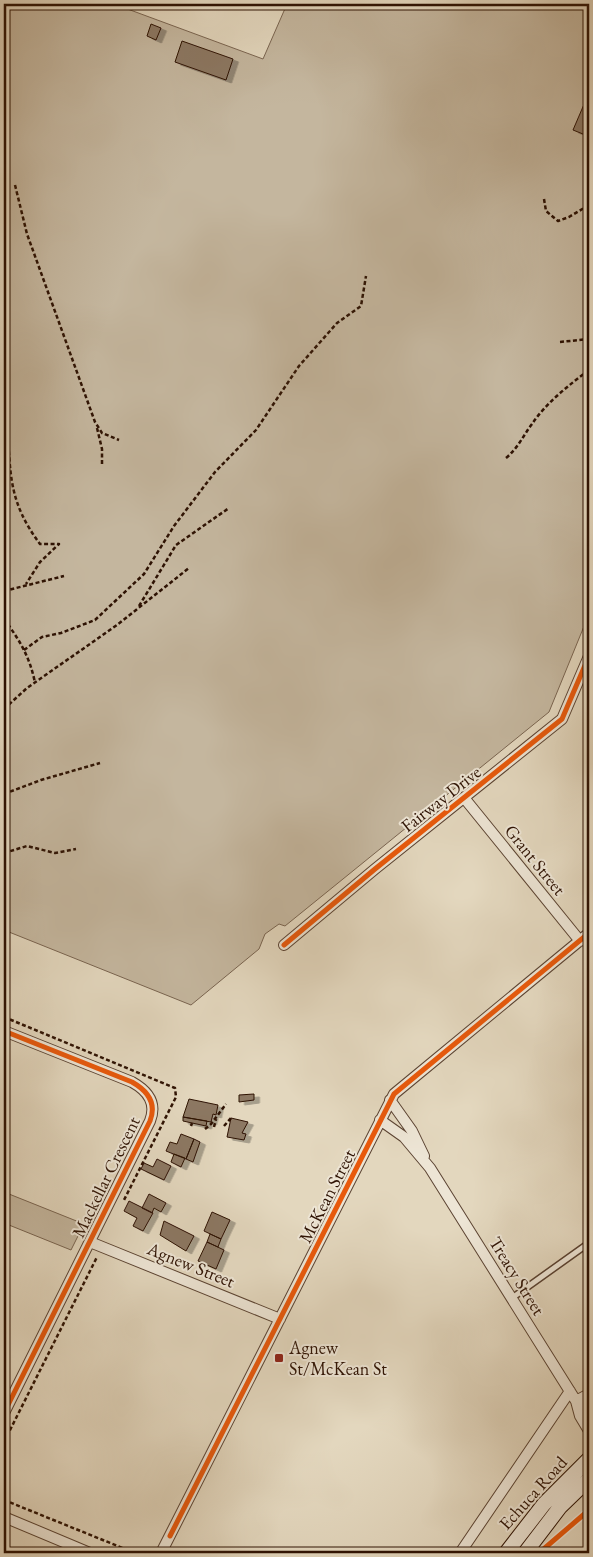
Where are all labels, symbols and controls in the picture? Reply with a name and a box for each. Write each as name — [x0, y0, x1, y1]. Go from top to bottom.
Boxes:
street label: Fairway Drive — [396, 760, 485, 837]
street label: Grant Street — [500, 820, 571, 900]
street label: Mackellar Crescent — [66, 1112, 145, 1241]
street label: McKean Street — [293, 1145, 360, 1247]
street label: Treacy Street — [484, 1232, 551, 1320]
street label: Agnew Street — [143, 1236, 239, 1293]
place label: Agnew St/McKean St — [288, 1336, 387, 1380]
marker: Agnew St/McKean St — [273, 1352, 285, 1364]
street label: Echuca Road — [494, 1450, 572, 1534]

